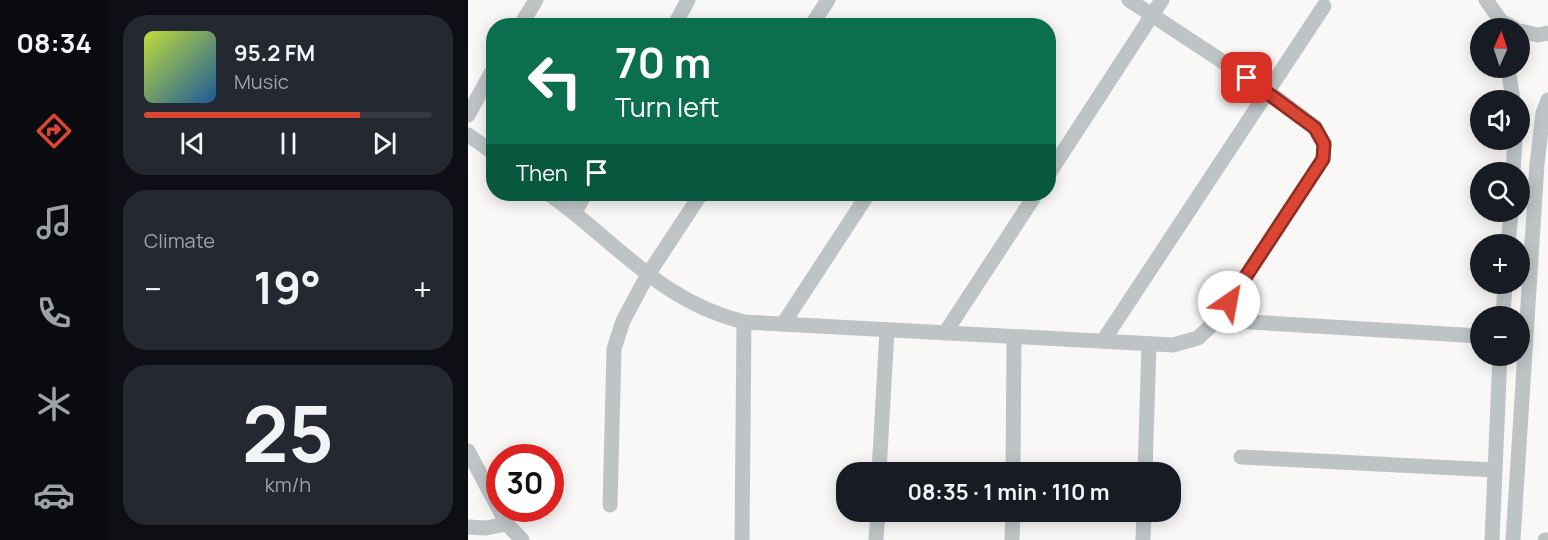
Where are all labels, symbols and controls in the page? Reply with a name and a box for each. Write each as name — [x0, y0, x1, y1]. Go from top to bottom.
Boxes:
north arrow — [1470, 18, 1530, 78]
map controls — [1470, 18, 1530, 366]
text: 08:34 — [16, 24, 92, 61]
text: 70 m — [615, 33, 711, 91]
text: 95.2 FM — [234, 38, 315, 68]
icon: left — [516, 42, 594, 120]
pin — [1221, 52, 1272, 103]
icon: arrive — [1230, 61, 1263, 94]
text: Music — [234, 68, 289, 95]
text: Turn left — [615, 88, 719, 125]
button: sound — [1470, 90, 1530, 150]
icon: directions — [33, 110, 75, 152]
icon: previous — [176, 127, 209, 160]
icon: pause — [272, 127, 305, 160]
icon: next — [368, 127, 401, 160]
icon: arrive — [580, 156, 613, 189]
text: Then — [516, 158, 568, 188]
button: search — [1470, 162, 1530, 222]
icon: music — [33, 201, 75, 243]
text: Climate — [144, 227, 215, 254]
button: + — [1470, 234, 1530, 294]
text: 19° — [253, 256, 321, 318]
text: − — [144, 266, 162, 311]
text: + — [413, 266, 432, 311]
position arrow — [1197, 270, 1261, 334]
icon: phone — [33, 292, 75, 334]
button: − — [1470, 306, 1530, 366]
text: 25 — [242, 379, 334, 485]
icon: climate — [33, 383, 75, 425]
speed limit sign: 30 — [486, 444, 564, 522]
text: km/h — [265, 471, 311, 498]
icon: car — [33, 474, 75, 516]
text: 08:35 · 1 min · 110 m — [907, 477, 1110, 507]

